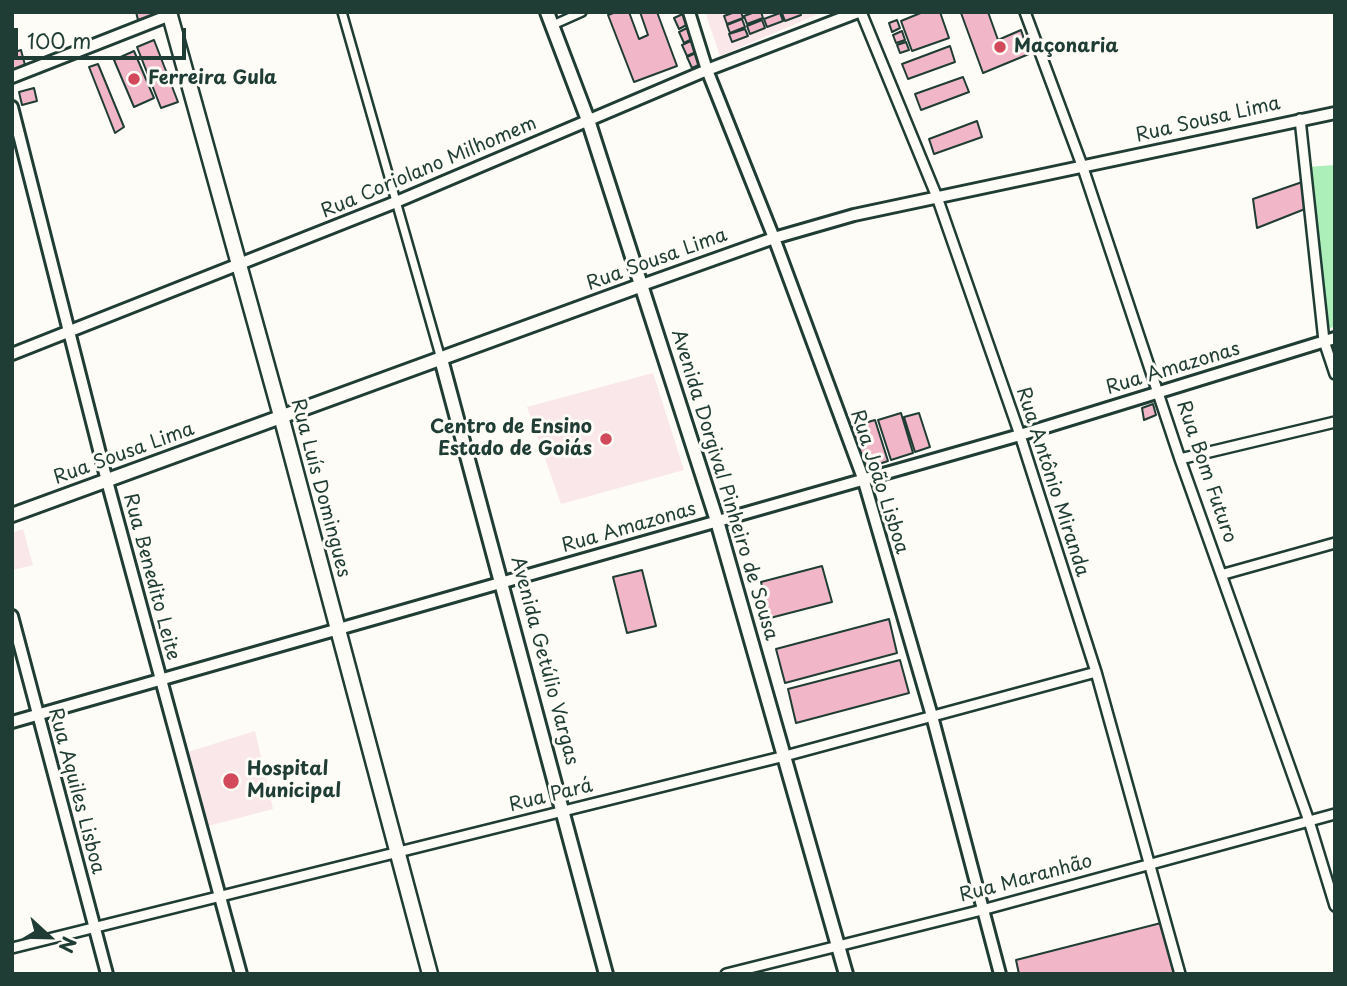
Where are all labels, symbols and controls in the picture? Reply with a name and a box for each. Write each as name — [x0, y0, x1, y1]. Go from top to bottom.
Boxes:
scale bar — [18, 14, 189, 58]
text: 100 m — [27, 24, 91, 56]
place label: Maçonaria — [1014, 36, 1119, 58]
marker: Maçonaria — [992, 39, 1008, 55]
place label: Ferreira Gula — [148, 68, 277, 90]
marker: Ferreira Gula — [126, 71, 142, 87]
street label: Rua Sousa Lima — [1133, 92, 1283, 148]
street label: Rua Coriolano Milhomem — [318, 112, 540, 224]
street label: Rua Sousa Lima — [584, 224, 730, 296]
street label: Avenida Dorgival Pinheiro de Sousa — [666, 327, 782, 643]
street label: Rua Amazonas — [1103, 338, 1243, 400]
street label: Rua Antônio Miranda — [1011, 384, 1093, 580]
street label: Rua Luís Domingues — [285, 396, 355, 580]
street label: Rua Bom Futuro — [1171, 398, 1241, 546]
street label: Rua João Lisboa — [845, 407, 913, 557]
place label: Centro de Ensino Estado de Goiás — [430, 417, 592, 461]
street label: Rua Sousa Lima — [51, 418, 197, 490]
marker: Centro de Ensino Estado de Goiás — [598, 431, 614, 447]
street label: Rua Benedito Leite — [118, 491, 184, 663]
street label: Rua Amazonas — [559, 498, 699, 558]
street label: Avenida Getúlio Vargas — [505, 554, 583, 768]
street label: Rua Aquiles Lisboa — [43, 705, 109, 877]
place label: Hospital Municipal — [247, 759, 341, 803]
marker: Hospital Municipal — [221, 771, 241, 791]
street label: Rua Pará — [507, 775, 595, 817]
street label: Rua Maranhão — [957, 850, 1095, 908]
north arrow — [14, 902, 84, 972]
text: N — [53, 933, 84, 957]

